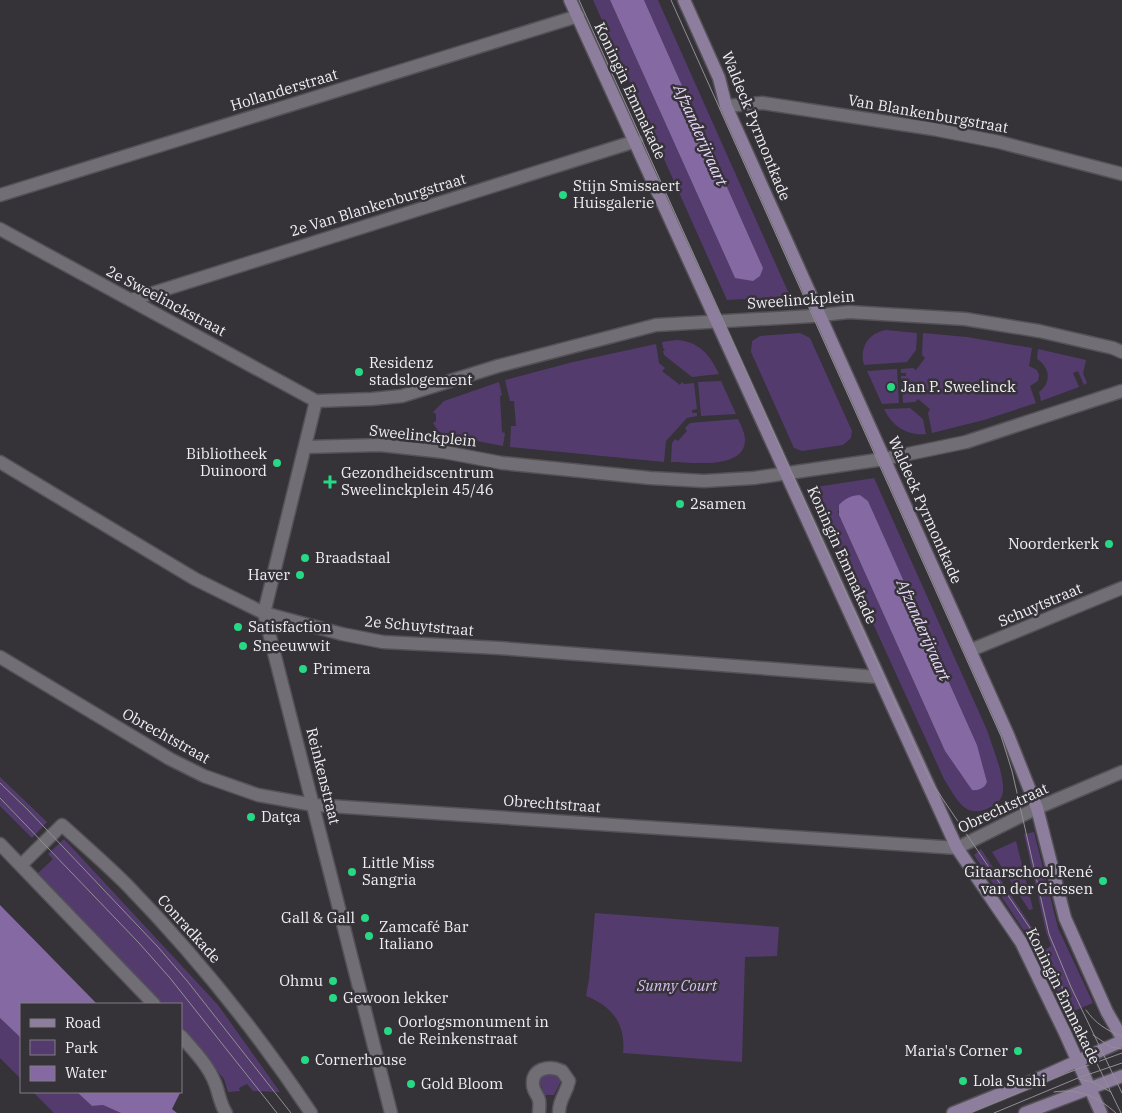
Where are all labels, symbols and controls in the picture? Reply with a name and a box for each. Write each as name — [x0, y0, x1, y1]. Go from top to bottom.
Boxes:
street label: Koningin Emmakade — [590, 19, 671, 162]
street label: Waldeck Pyrmontkade — [718, 48, 795, 203]
street label: Hollanderstraat — [228, 64, 340, 115]
water label: Afzanderijvaart — [669, 80, 733, 190]
street label: Van Blankenburgstraat — [846, 90, 1010, 137]
street label: 2e Van Blankenburgstraat — [288, 169, 468, 240]
place label: Stijn Smissaert Huisgalerie — [573, 176, 680, 212]
marker: Stijn Smissaert Huisgalerie — [557, 189, 569, 201]
street label: 2e Sweelinckstraat — [103, 261, 229, 340]
street label: Sweelinckplein — [747, 286, 856, 313]
place label: Residenz stadslogement — [369, 353, 472, 389]
marker: Residenz stadslogement — [353, 366, 365, 378]
place label: Jan P. Sweelinck — [901, 377, 1016, 396]
marker: Jan P. Sweelinck — [885, 381, 897, 393]
street label: Sweelinckplein — [368, 420, 478, 451]
street label: Waldeck Pyrmontkade — [884, 433, 967, 586]
place label: Bibliotheek Duinoord — [186, 444, 267, 480]
marker: Bibliotheek Duinoord — [271, 457, 283, 469]
place label: Gezondheidscentrum Sweelinckplein 45/46 — [341, 463, 494, 499]
marker: Gezondheidscentrum Sweelinckplein 45/46 — [323, 475, 337, 489]
street label: Koningin Emmakade — [803, 483, 881, 627]
place label: 2samen — [690, 494, 747, 513]
marker: 2samen — [674, 498, 686, 510]
place label: Noorderkerk — [1008, 534, 1099, 553]
marker: Noorderkerk — [1103, 538, 1115, 550]
place label: Braadstaal — [315, 548, 391, 567]
marker: Braadstaal — [299, 552, 311, 564]
place label: Haver — [248, 565, 290, 584]
marker: Haver — [294, 569, 306, 581]
water label: Afzanderijvaart — [892, 575, 956, 685]
street label: Schuytstraat — [995, 578, 1085, 631]
street label: 2e Schuytstraat — [364, 611, 475, 640]
place label: Satisfaction — [248, 617, 332, 636]
marker: Satisfaction — [232, 621, 244, 633]
place label: Sneeuwwit — [253, 636, 330, 655]
marker: Sneeuwwit — [237, 640, 249, 652]
place label: Primera — [313, 659, 371, 678]
marker: Primera — [297, 663, 309, 675]
street label: Obrechtstraat — [119, 704, 213, 768]
street label: Reinkenstraat — [302, 726, 345, 826]
street label: Obrechtstraat — [955, 778, 1051, 837]
street label: Obrechtstraat — [503, 791, 601, 816]
place label: Datça — [261, 807, 301, 826]
marker: Datça — [245, 811, 257, 823]
place label: Little Miss Sangria — [362, 853, 434, 889]
place label: Gitaarschool René van der Giessen — [964, 862, 1093, 898]
marker: Little Miss Sangria — [346, 866, 358, 878]
marker: Gitaarschool René van der Giessen — [1097, 875, 1109, 887]
street label: Conradkade — [154, 890, 225, 967]
place label: Gall & Gall — [281, 908, 355, 927]
marker: Gall & Gall — [359, 912, 371, 924]
place label: Zamcafé Bar Italiano — [379, 917, 469, 953]
street label: Koningin Emmakade — [1022, 925, 1105, 1067]
marker: Zamcafé Bar Italiano — [363, 930, 375, 942]
place label: Ohmu — [279, 971, 323, 990]
marker: Ohmu — [327, 975, 339, 987]
park label: Sunny Court — [636, 976, 718, 995]
place label: Gewoon lekker — [343, 988, 448, 1007]
marker: Gewoon lekker — [327, 992, 339, 1004]
legend — [20, 1003, 182, 1093]
place label: Oorlogsmonument in de Reinkenstraat — [398, 1012, 549, 1048]
text: Road — [65, 1013, 101, 1032]
marker: Oorlogsmonument in de Reinkenstraat — [382, 1025, 394, 1037]
text: Park — [65, 1038, 98, 1057]
place label: Maria's Corner — [905, 1041, 1008, 1060]
marker: Maria's Corner — [1012, 1045, 1024, 1057]
place label: Cornerhouse — [315, 1050, 406, 1069]
marker: Cornerhouse — [299, 1054, 311, 1066]
text: Water — [65, 1063, 107, 1082]
place label: Lola Sushi — [973, 1071, 1046, 1090]
place label: Gold Bloom — [421, 1074, 503, 1093]
marker: Lola Sushi — [957, 1075, 969, 1087]
marker: Gold Bloom — [405, 1078, 417, 1090]

